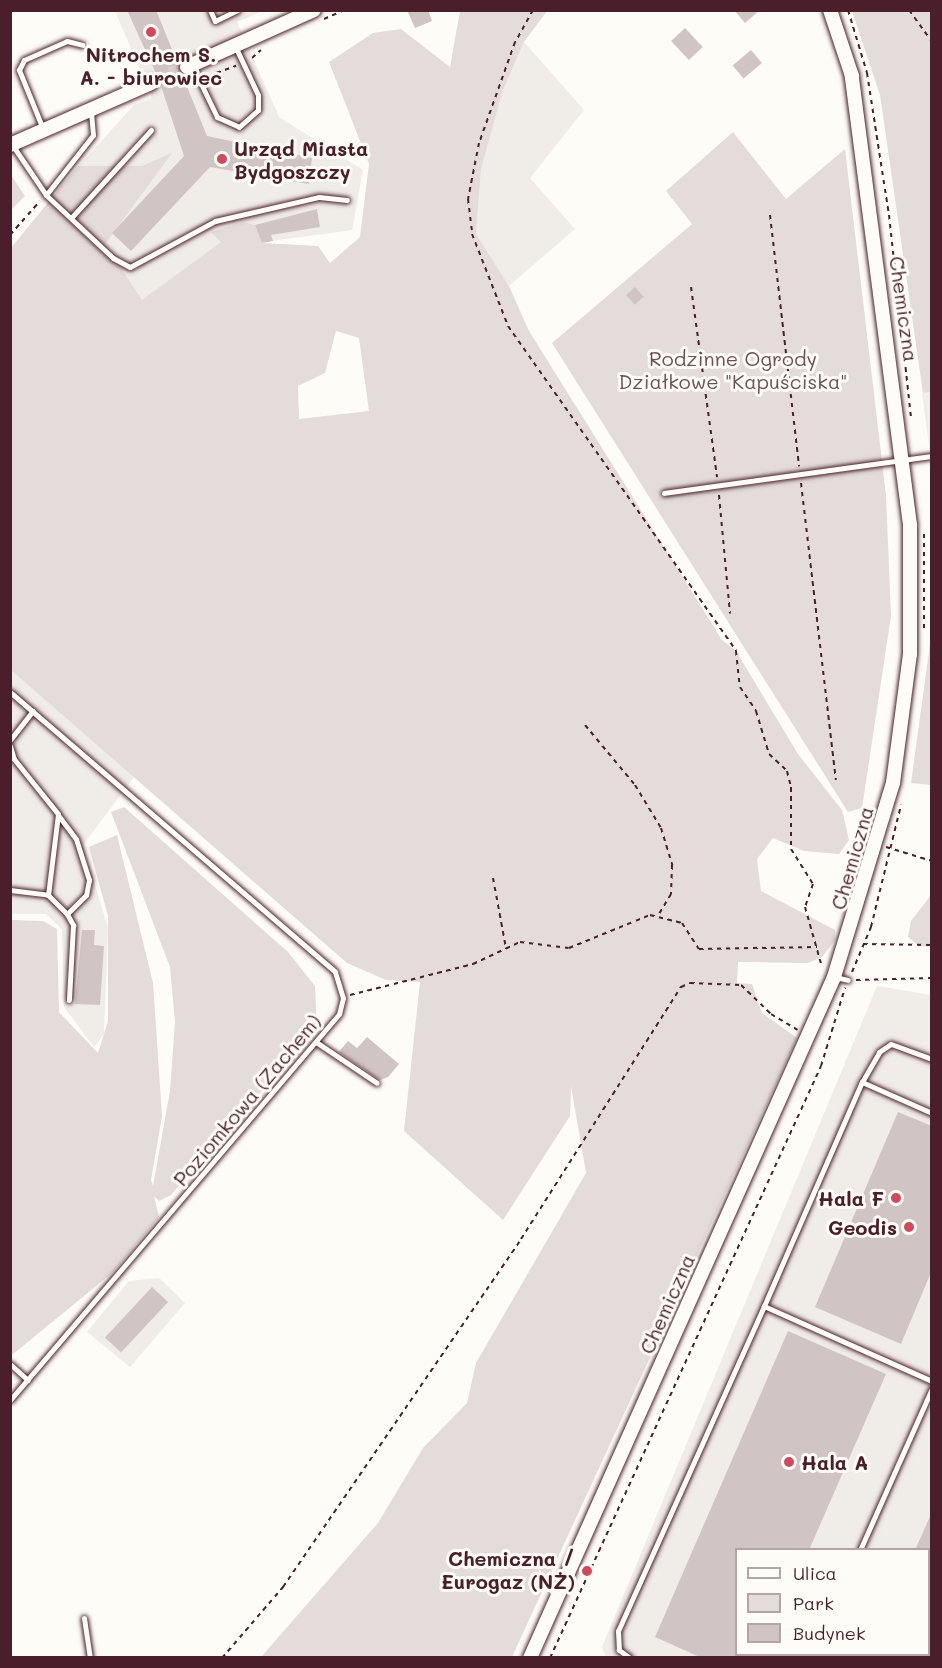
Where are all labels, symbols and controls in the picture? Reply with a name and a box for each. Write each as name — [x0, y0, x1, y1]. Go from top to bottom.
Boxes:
marker: Nitrochem S. A. - biurowiec — [144, 25, 158, 39]
place label: Nitrochem S. A. - biurowiec — [80, 42, 222, 89]
place label: Urząd Miasta Bydgoszczy — [234, 136, 368, 183]
marker: Urząd Miasta Bydgoszczy — [215, 152, 229, 166]
street label: Chemiczna — [885, 255, 923, 363]
park label: Rodzinne Ogrody Działkowe "Kapuściska" — [619, 347, 847, 394]
street label: Chemiczna — [826, 804, 878, 912]
street label: Poziomkowa (Zachem) — [168, 1009, 326, 1191]
place label: Hala F — [818, 1186, 884, 1210]
marker: Hala F — [889, 1191, 903, 1205]
place label: Geodis — [828, 1215, 897, 1239]
marker: Geodis — [902, 1220, 916, 1234]
street label: Chemiczna — [634, 1251, 700, 1357]
place label: Hala A — [801, 1450, 868, 1474]
marker: Hala A — [782, 1455, 796, 1469]
place label: Chemiczna / Eurogaz (NŻ) — [441, 1547, 575, 1594]
legend — [735, 1548, 930, 1656]
text: Ulica — [793, 1561, 837, 1585]
marker: Chemiczna / Eurogaz (NŻ) — [580, 1564, 594, 1578]
text: Park — [793, 1591, 834, 1615]
text: Budynek — [793, 1621, 866, 1645]

